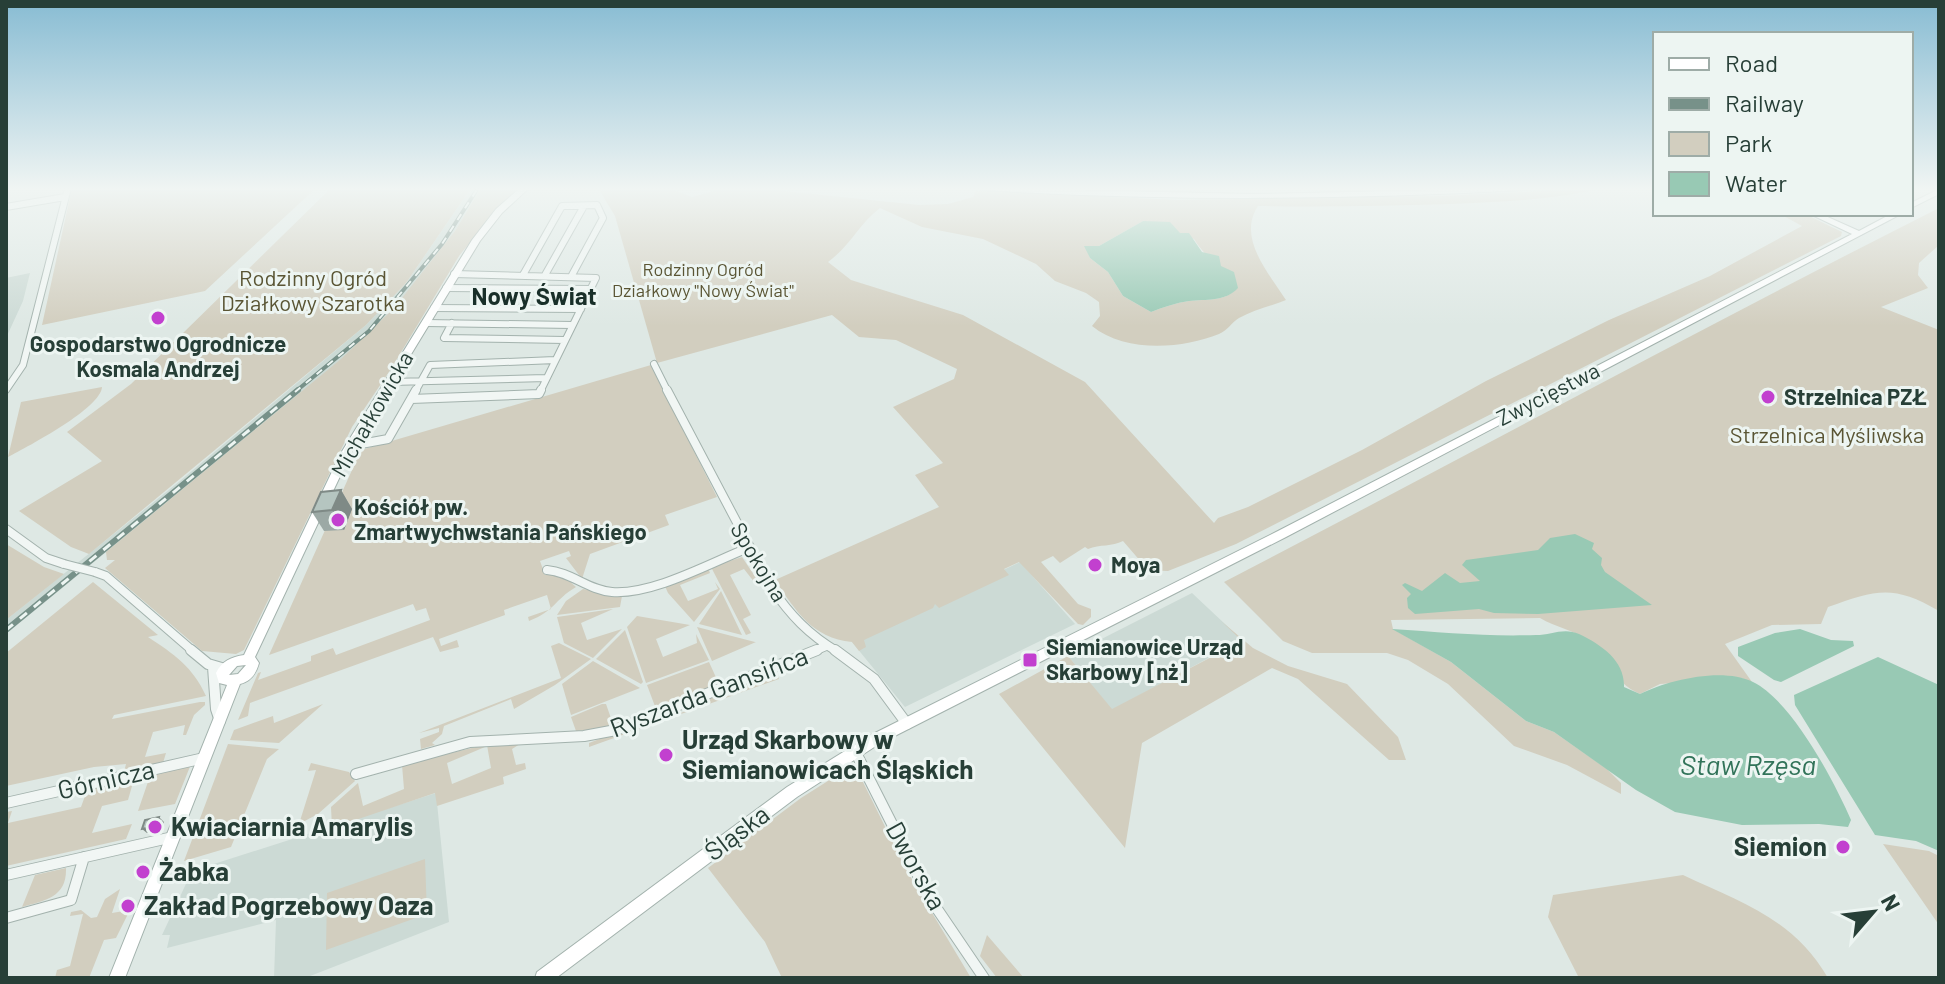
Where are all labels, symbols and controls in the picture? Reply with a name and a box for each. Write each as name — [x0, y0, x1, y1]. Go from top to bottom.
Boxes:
legend — [1653, 32, 1913, 216]
text: Road — [1725, 48, 1778, 77]
text: Railway — [1725, 88, 1804, 117]
text: Park — [1725, 128, 1772, 157]
text: Water — [1725, 168, 1787, 197]
park label: Rodzinny Ogród Działkowy "Nowy Świat" — [612, 258, 794, 301]
park label: Rodzinny Ogród Działkowy Szarotka — [221, 264, 405, 315]
district label: Nowy Świat — [471, 281, 597, 310]
marker: Gospodarstwo Ogrodnicze Kosmala Andrzej — [149, 309, 167, 327]
place label: Gospodarstwo Ogrodnicze Kosmala Andrzej — [30, 330, 286, 381]
street label: Michałkowicka — [325, 346, 418, 481]
street label: Zwycięstwa — [1492, 356, 1603, 430]
place label: Strzelnica PZŁ — [1784, 383, 1927, 409]
marker: Strzelnica PZŁ — [1759, 388, 1777, 406]
park label: Strzelnica Myśliwska — [1730, 421, 1924, 447]
place label: Kościół pw. Zmartwychwstania Pańskiego — [354, 493, 647, 544]
marker: Kościół pw. Zmartwychwstania Pańskiego — [329, 511, 347, 529]
street label: Spokojna — [726, 517, 794, 606]
place label: Moya — [1111, 551, 1160, 577]
marker: Moya — [1086, 556, 1104, 574]
place label: Siemianowice Urząd Skarbowy [nż] — [1046, 633, 1243, 684]
street label: Ryszarda Gansińca — [605, 639, 812, 743]
marker: Siemianowice Urząd Skarbowy [nż] — [1021, 651, 1039, 669]
place label: Urząd Skarbowy w Siemianowicach Śląskich — [682, 723, 974, 784]
marker: Urząd Skarbowy w Siemianowicach Śląskich — [657, 746, 675, 764]
water label: Staw Rzęsa — [1680, 747, 1816, 781]
street label: Górnicza — [54, 752, 157, 805]
street label: Śląska — [698, 797, 775, 866]
place label: Kwiaciarnia Amarylis — [171, 810, 413, 841]
street label: Dworska — [880, 816, 954, 915]
marker: Kwiaciarnia Amarylis — [146, 818, 164, 836]
place label: Siemion — [1734, 830, 1827, 861]
marker: Siemion — [1834, 838, 1852, 856]
place label: Żabka — [159, 855, 229, 886]
marker: Żabka — [134, 863, 152, 881]
north arrow — [1833, 872, 1913, 952]
place label: Zakład Pogrzebowy Oaza — [144, 889, 434, 920]
text: N — [1877, 890, 1906, 915]
marker: Zakład Pogrzebowy Oaza — [119, 897, 137, 915]

